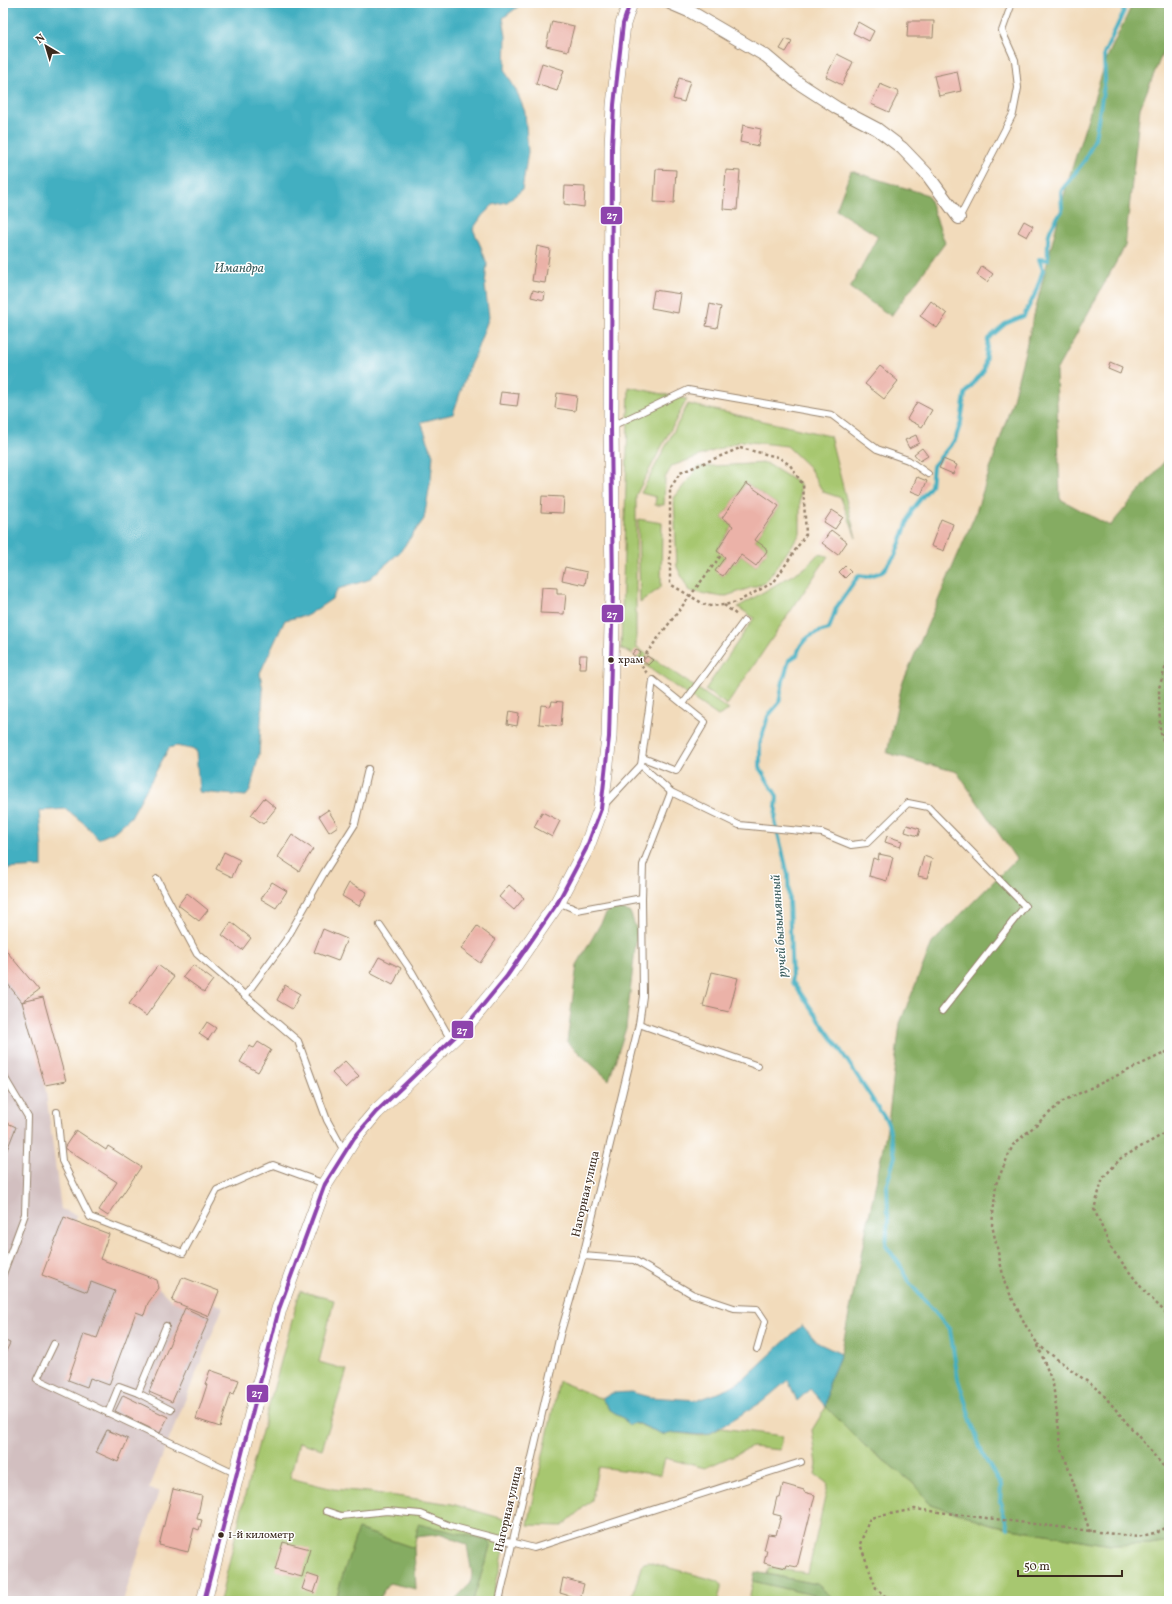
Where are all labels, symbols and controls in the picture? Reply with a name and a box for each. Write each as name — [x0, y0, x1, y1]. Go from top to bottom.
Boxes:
north arrow — [26, 26, 66, 66]
text: N — [33, 31, 49, 48]
line badge: 27 — [600, 206, 623, 225]
text: 27 — [607, 209, 617, 224]
water label: Имандра — [214, 260, 264, 278]
line badge: 27 — [601, 604, 624, 623]
text: 27 — [607, 608, 617, 623]
place label: храм — [618, 653, 644, 668]
marker: храм — [606, 655, 616, 665]
water label: ручей бызымянный — [767, 874, 793, 978]
line badge: 27 — [451, 1020, 474, 1039]
text: 27 — [457, 1024, 467, 1039]
street label: Нагорная улица — [568, 1149, 604, 1239]
line badge: 27 — [246, 1384, 269, 1403]
text: 27 — [252, 1387, 262, 1402]
street label: Нагорная улица — [491, 1464, 527, 1554]
place label: 1-й километр — [228, 1528, 294, 1543]
marker: 1-й километр — [216, 1530, 226, 1540]
scale bar — [1018, 1552, 1122, 1578]
text: 50 m — [1024, 1559, 1050, 1575]

